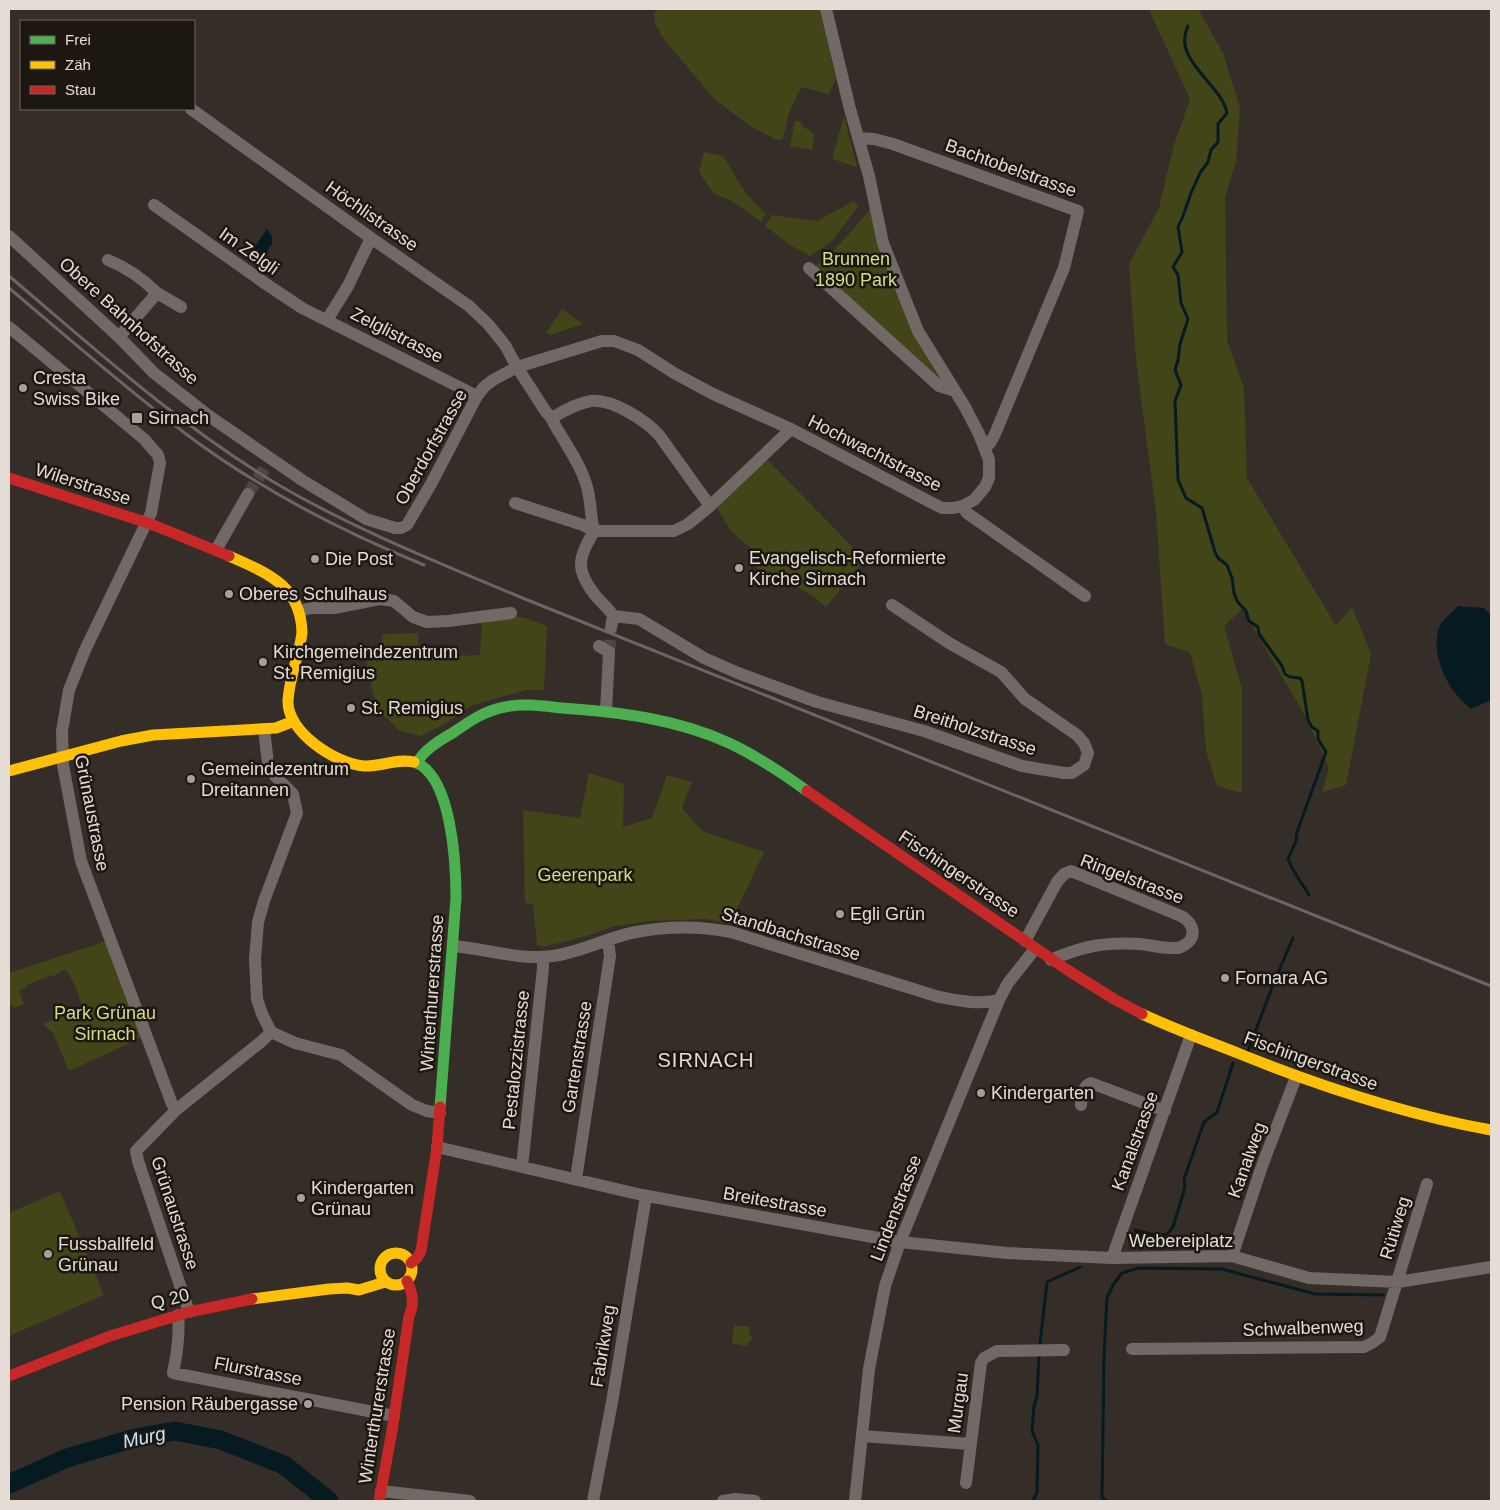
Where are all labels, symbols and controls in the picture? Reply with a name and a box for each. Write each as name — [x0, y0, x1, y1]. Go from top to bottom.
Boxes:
legend — [20, 20, 195, 110]
text: Frei — [65, 31, 91, 48]
text: Zäh — [65, 56, 91, 73]
text: Stau — [65, 81, 96, 98]
street label: Bachtobelstrasse — [943, 135, 1079, 201]
street label: Höchlistrasse — [322, 177, 422, 255]
street label: Im Zelgli — [215, 223, 283, 279]
park label: Brunnen 1890 Park — [815, 249, 898, 290]
street label: Obere Bahnhofstrasse — [55, 253, 203, 389]
street label: Zelglistrasse — [347, 303, 447, 367]
place label: Cresta Swiss Bike — [33, 368, 120, 409]
marker: Cresta Swiss Bike — [17, 382, 29, 394]
street label: Oberdorfstrasse — [391, 386, 471, 508]
place label: Sirnach — [148, 408, 209, 428]
marker: Sirnach — [130, 411, 144, 425]
street label: Hochwachtstrasse — [805, 411, 945, 495]
street label: Wilerstrasse — [33, 459, 133, 509]
place label: Evangelisch-Reformierte Kirche Sirnach — [749, 548, 946, 589]
place label: Die Post — [325, 549, 393, 569]
marker: Die Post — [309, 553, 321, 565]
marker: Evangelisch-Reformierte Kirche Sirnach — [733, 562, 745, 574]
place label: Oberes Schulhaus — [239, 584, 387, 604]
marker: Oberes Schulhaus — [223, 588, 235, 600]
place label: Kirchgemeindezentrum St. Remigius — [273, 642, 458, 683]
marker: Kirchgemeindezentrum St. Remigius — [257, 656, 269, 668]
place label: St. Remigius — [361, 698, 463, 718]
street label: Breitholzstrasse — [911, 701, 1039, 759]
marker: St. Remigius — [345, 702, 357, 714]
street label: Grünaustrasse — [71, 753, 113, 873]
place label: Gemeindezentrum Dreitannen — [201, 759, 349, 800]
marker: Gemeindezentrum Dreitannen — [185, 773, 197, 785]
street label: Fischingerstrasse — [895, 826, 1023, 922]
street label: Ringelstrasse — [1078, 850, 1186, 908]
park label: Geerenpark — [537, 865, 634, 885]
street label: Standbachstrasse — [719, 903, 863, 965]
place label: Egli Grün — [850, 904, 925, 924]
marker: Egli Grün — [834, 908, 846, 920]
street label: Winterthurerstrasse — [417, 914, 447, 1072]
place label: Fornara AG — [1235, 968, 1328, 988]
marker: Fornara AG — [1219, 972, 1231, 984]
street label: Pestalozzistrasse — [499, 989, 533, 1131]
street label: Gartenstrasse — [558, 1000, 596, 1114]
park label: Park Grünau Sirnach — [54, 1003, 156, 1044]
street label: Fischingerstrasse — [1241, 1027, 1381, 1095]
district label: SIRNACH — [657, 1049, 755, 1071]
place label: Kindergarten — [991, 1083, 1094, 1103]
marker: Kindergarten — [975, 1087, 987, 1099]
street label: Kanalstrasse — [1108, 1089, 1162, 1193]
street label: Kanalweg — [1224, 1119, 1270, 1201]
street label: Lindenstrasse — [867, 1152, 925, 1264]
street label: Grünaustrasse — [147, 1154, 203, 1272]
place label: Kindergarten Grünau — [311, 1178, 414, 1219]
street label: Breitestrasse — [722, 1183, 828, 1221]
marker: Kindergarten Grünau — [295, 1192, 307, 1204]
street label: Rütiweg — [1376, 1194, 1414, 1262]
street label: Webereiplatz — [1129, 1231, 1233, 1251]
place label: Fussballfeld Grünau — [58, 1234, 154, 1275]
marker: Fussballfeld Grünau — [42, 1248, 54, 1260]
street label: Q 20 — [149, 1284, 191, 1314]
street label: Fabrikweg — [587, 1303, 619, 1389]
street label: Schwalbenweg — [1242, 1316, 1364, 1340]
street label: Winterthurerstrasse — [355, 1327, 399, 1485]
street label: Flurstrasse — [212, 1353, 304, 1389]
street label: Murgau — [944, 1371, 972, 1435]
place label: Pension Räubergasse — [121, 1394, 298, 1414]
marker: Pension Räubergasse — [302, 1398, 314, 1410]
water label: Murg — [121, 1423, 168, 1452]

